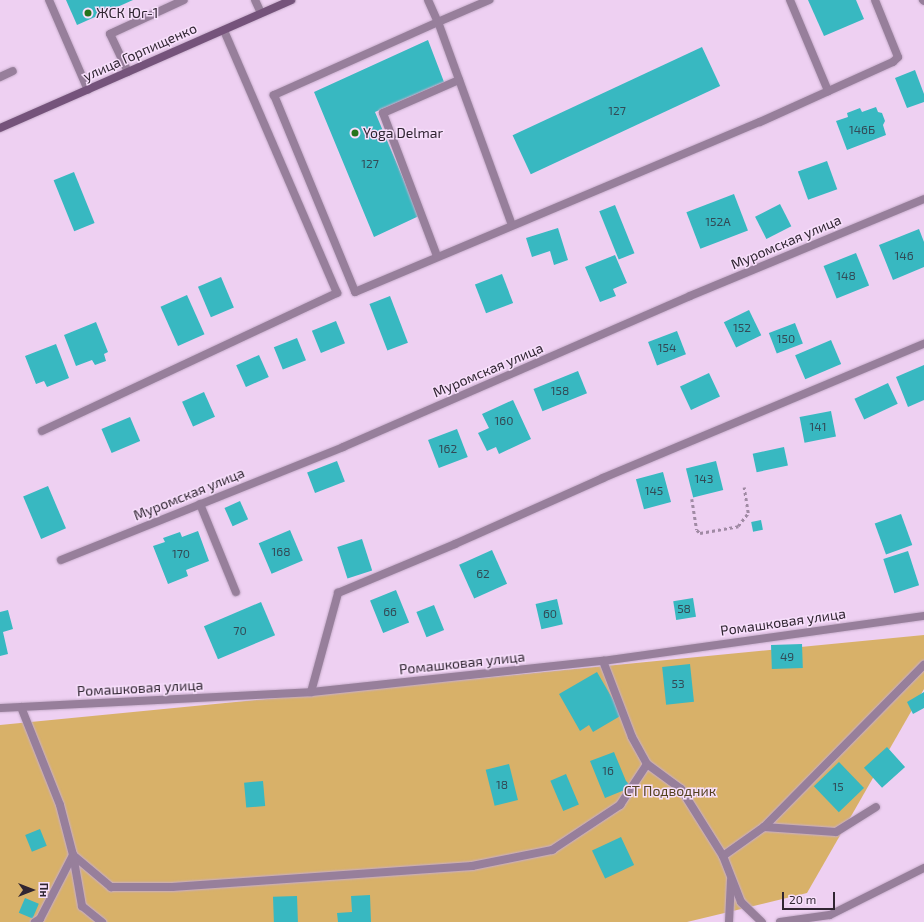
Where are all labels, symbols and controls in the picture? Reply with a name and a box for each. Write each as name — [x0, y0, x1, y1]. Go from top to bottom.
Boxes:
place label: ЖСК Юг-1 — [96, 5, 158, 21]
marker: ЖСК Юг-1 — [83, 8, 93, 18]
street label: улица Горпищенко — [81, 19, 199, 85]
house number: 127 — [608, 104, 626, 118]
house number: 146Б — [849, 123, 875, 137]
place label: Yoga Delmar — [363, 125, 443, 141]
marker: Yoga Delmar — [350, 128, 360, 138]
house number: 127 — [361, 157, 379, 171]
street label: Муромская улица — [728, 211, 844, 273]
house number: 152А — [705, 215, 731, 229]
house number: 146 — [894, 249, 914, 263]
house number: 148 — [836, 269, 856, 283]
house number: 152 — [733, 321, 751, 335]
house number: 150 — [777, 332, 795, 346]
street label: Муромская улица — [430, 339, 546, 401]
house number: 154 — [658, 341, 676, 355]
house number: 158 — [551, 384, 569, 398]
house number: 160 — [495, 414, 513, 428]
house number: 141 — [810, 420, 826, 434]
house number: 162 — [439, 442, 457, 456]
street label: Муромская улица — [131, 464, 247, 524]
house number: 143 — [695, 472, 713, 486]
house number: 145 — [645, 484, 663, 498]
house number: 168 — [272, 545, 290, 559]
house number: 170 — [172, 547, 190, 561]
house number: 62 — [476, 567, 490, 581]
house number: 58 — [677, 602, 691, 616]
house number: 66 — [383, 605, 397, 619]
street label: Ромашковая улица — [719, 605, 847, 639]
house number: 60 — [543, 607, 557, 621]
house number: 70 — [233, 624, 247, 638]
street label: Ромашковая улица — [398, 648, 526, 678]
house number: 49 — [780, 650, 794, 664]
street label: Ромашковая улица — [76, 676, 204, 700]
house number: 53 — [671, 677, 685, 691]
house number: 16 — [602, 764, 614, 778]
house number: 18 — [496, 778, 508, 792]
house number: 15 — [832, 780, 844, 794]
park label: СТ Подводник — [624, 783, 716, 799]
north arrow — [12, 870, 52, 910]
text: Пн — [38, 883, 51, 897]
scale bar — [784, 884, 837, 910]
text: 20 m — [789, 892, 816, 906]

